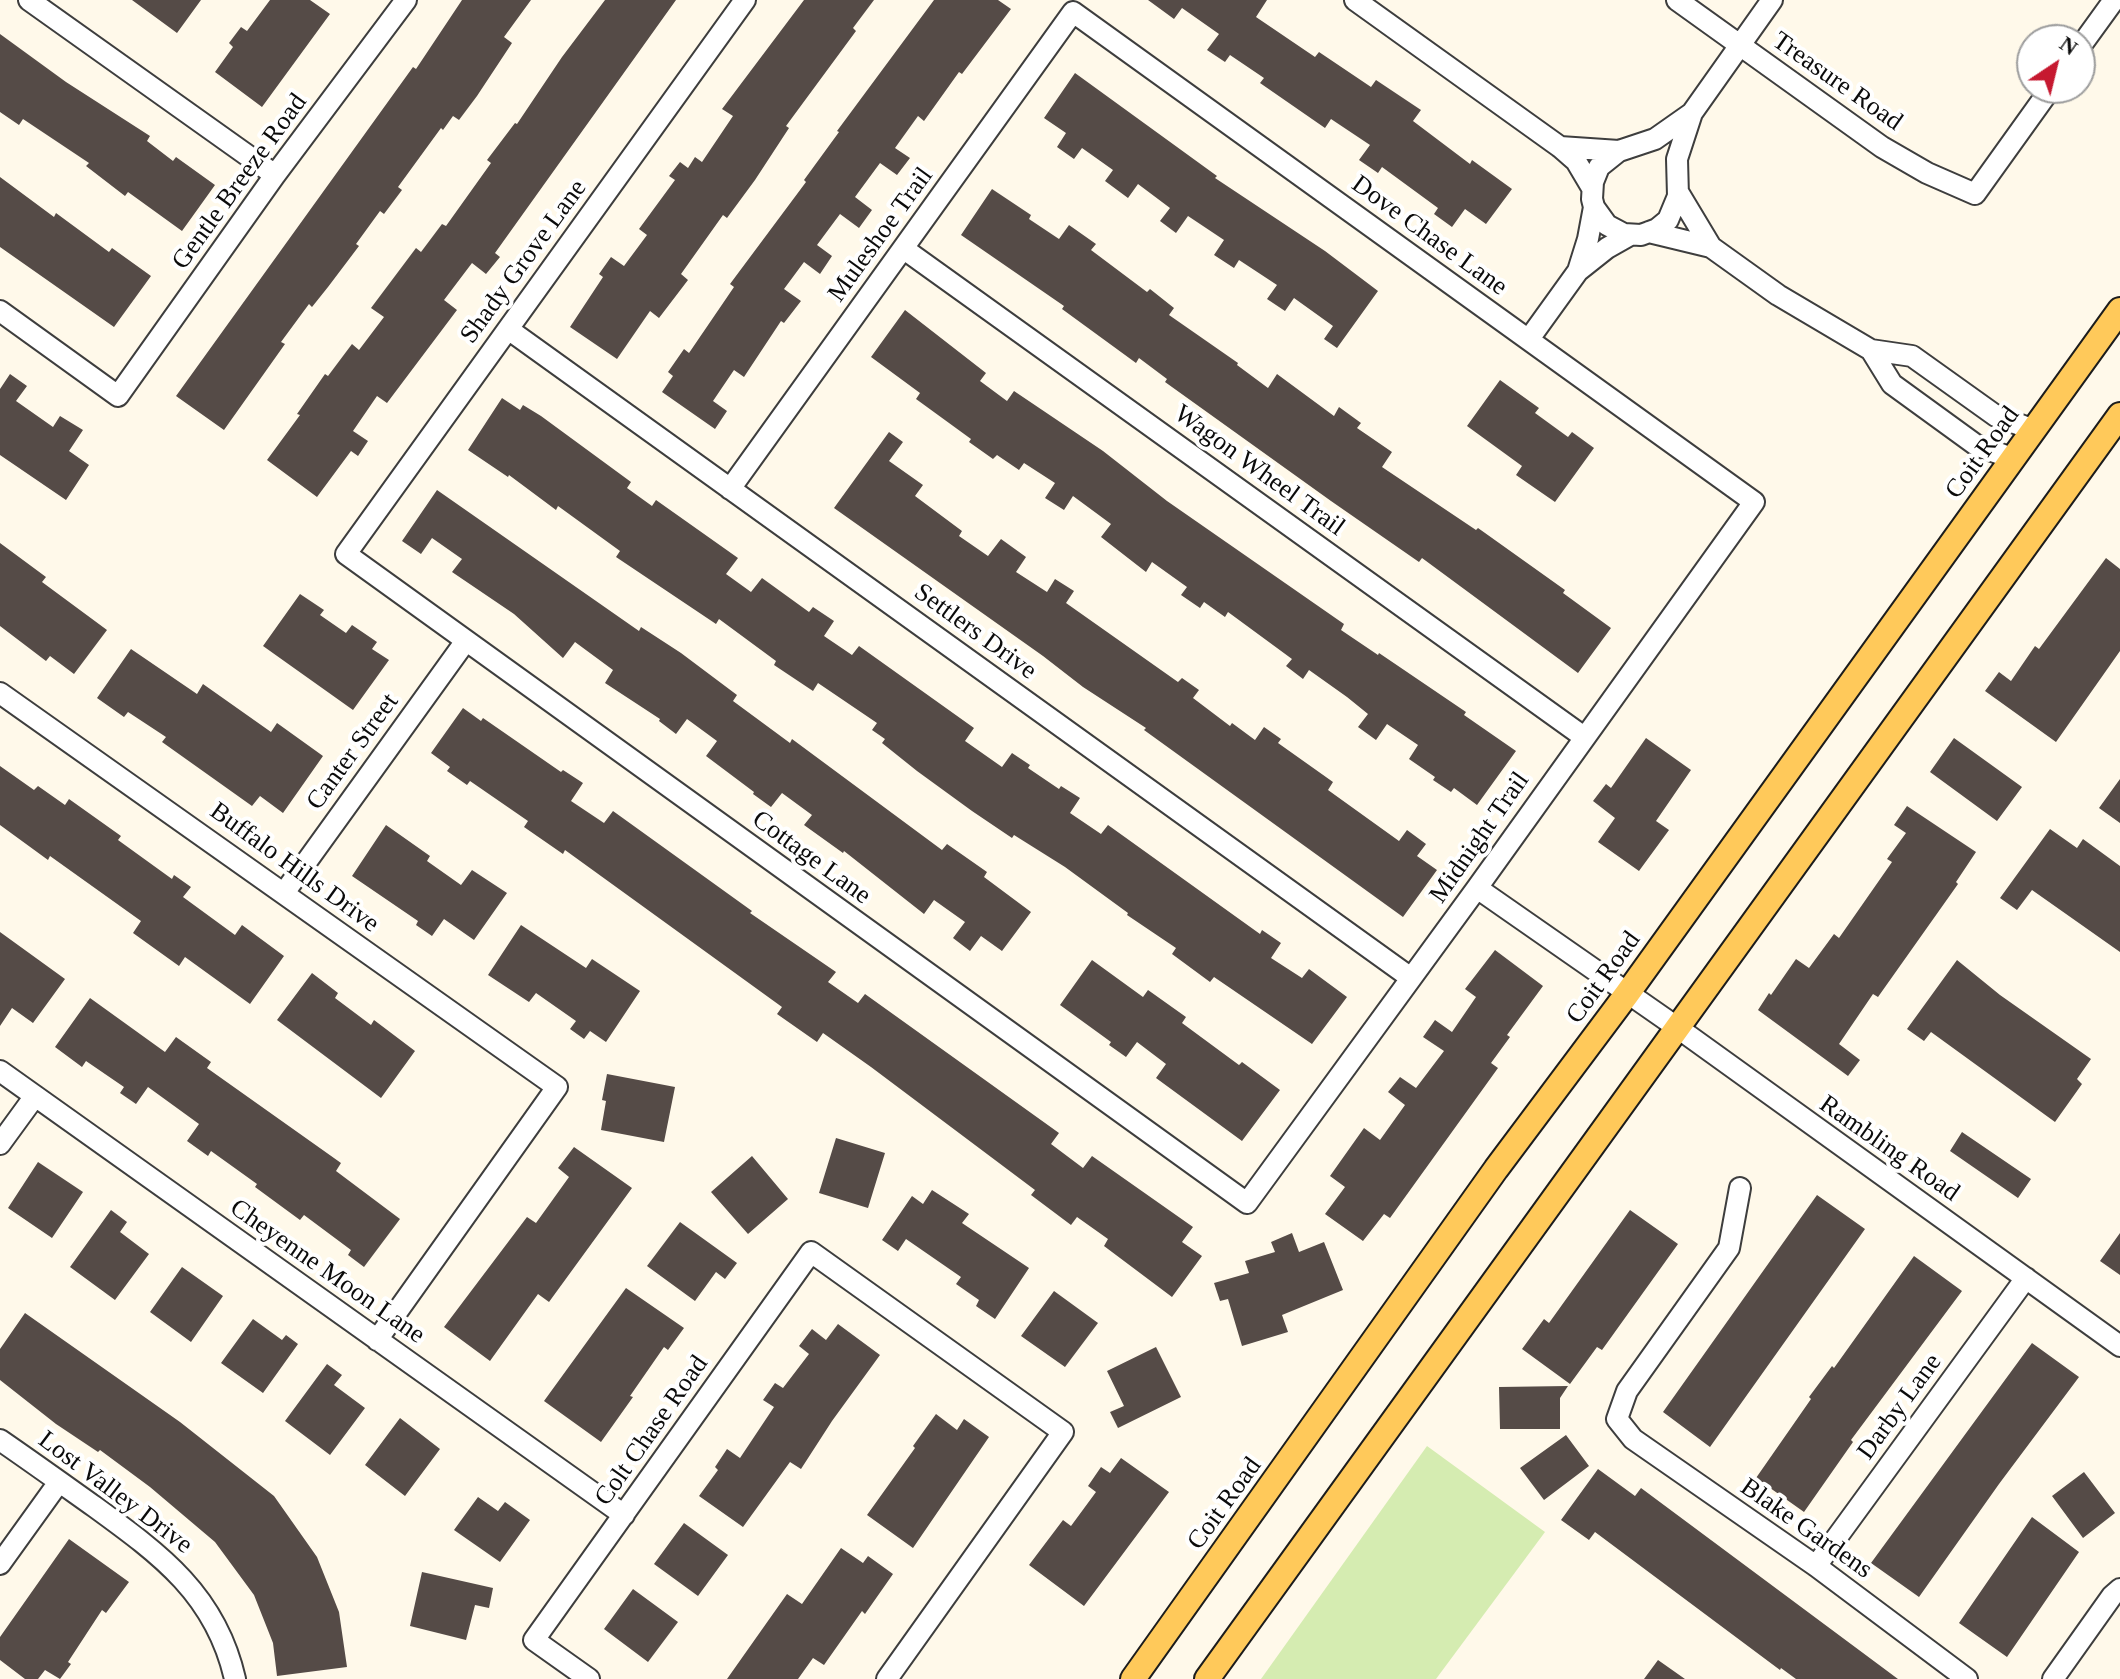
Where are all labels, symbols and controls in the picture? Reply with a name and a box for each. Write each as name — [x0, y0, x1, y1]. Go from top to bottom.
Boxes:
north arrow — [2016, 24, 2096, 104]
street label: Treasure Road — [1766, 26, 1908, 138]
text: N — [2055, 31, 2083, 60]
street label: Gentle Breeze Road — [166, 88, 314, 276]
street label: Muleshoe Trail — [822, 162, 940, 308]
street label: Dove Chase Lane — [1345, 169, 1513, 303]
street label: Shady Grove Lane — [454, 174, 594, 350]
street label: Wagon Wheel Trail — [1168, 399, 1350, 543]
street label: Coit Road — [1939, 401, 2027, 505]
street label: Settlers Drive — [908, 577, 1042, 687]
street label: Canter Street — [300, 688, 406, 816]
street label: Midnight Trail — [1423, 766, 1537, 910]
street label: Buffalo Hills Drive — [203, 796, 385, 940]
street label: Cottage Lane — [745, 804, 877, 912]
street label: Coit Road — [1560, 926, 1648, 1030]
street label: Rambling Road — [1813, 1089, 1965, 1209]
street label: Cheyenne Moon Lane — [223, 1193, 431, 1351]
street label: Darby Lane — [1851, 1348, 1949, 1466]
street label: Colt Chase Road — [589, 1350, 715, 1512]
street label: Lost Valley Drive — [32, 1425, 198, 1561]
street label: Coit Road — [1181, 1452, 1269, 1556]
street label: Blake Gardens — [1734, 1472, 1878, 1586]

